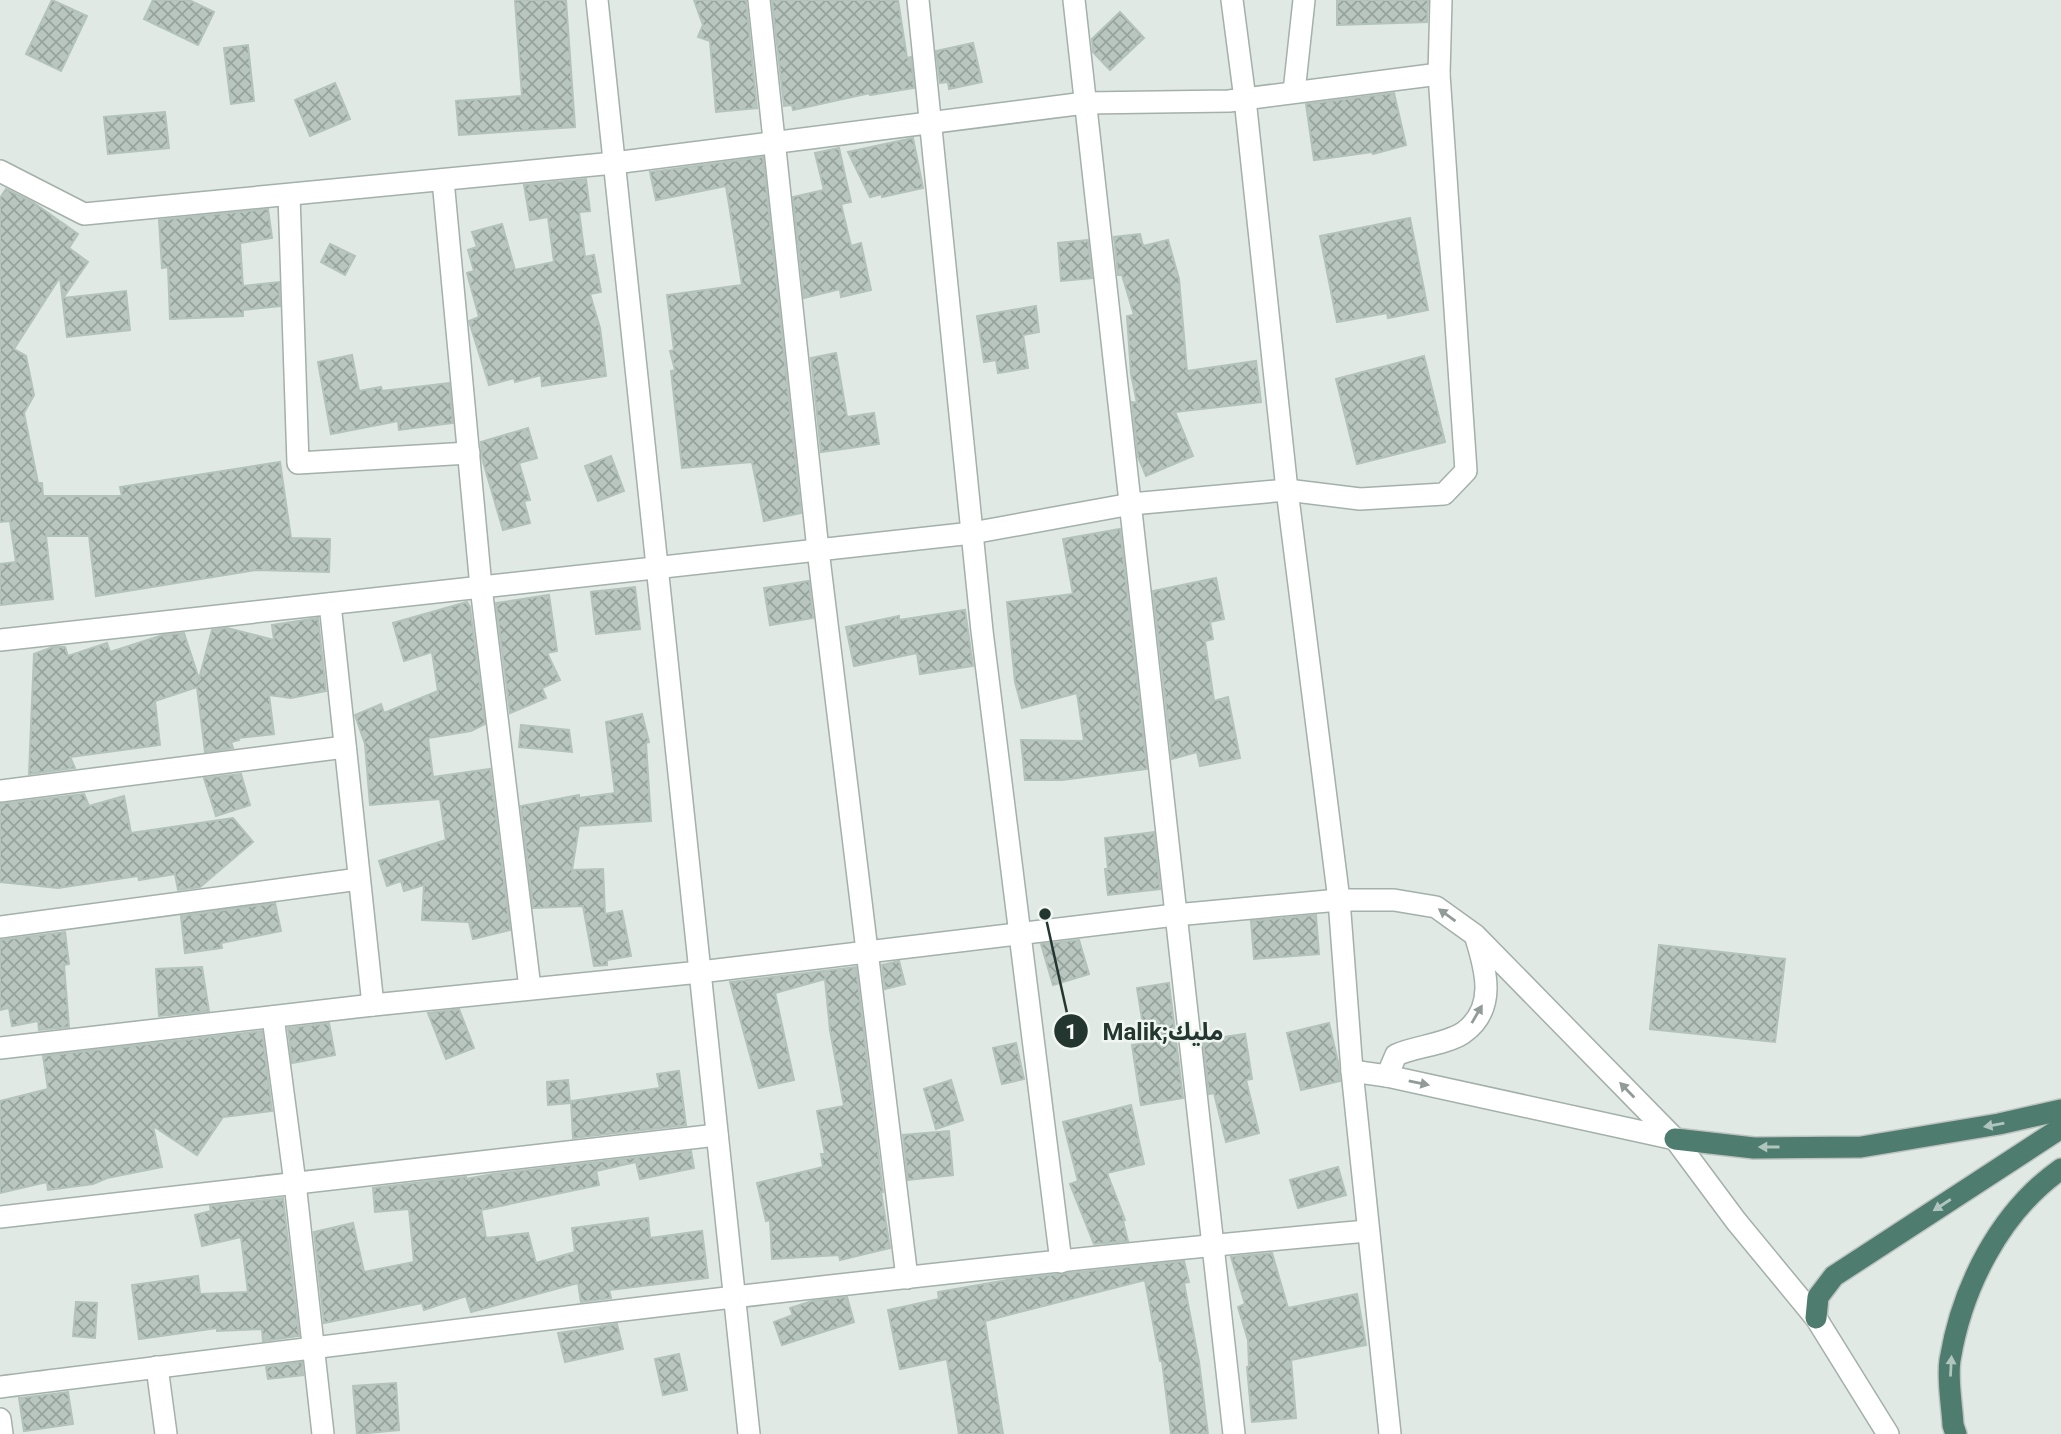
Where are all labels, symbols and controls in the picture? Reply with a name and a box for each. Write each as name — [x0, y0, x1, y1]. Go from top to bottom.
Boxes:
one-way arrow — [1438, 908, 1456, 922]
one-way arrow — [1471, 1005, 1483, 1024]
callout: Malik;مليك — [1054, 1009, 1238, 1054]
text: Malik;مليك — [1102, 1018, 1224, 1046]
text: 1 — [1065, 1020, 1077, 1044]
one-way arrow — [1408, 1077, 1430, 1088]
one-way arrow — [1618, 1082, 1635, 1099]
one-way arrow — [1983, 1119, 2005, 1130]
one-way arrow — [1757, 1142, 1779, 1153]
one-way arrow — [1933, 1199, 1952, 1212]
one-way arrow — [1946, 1355, 1957, 1377]

